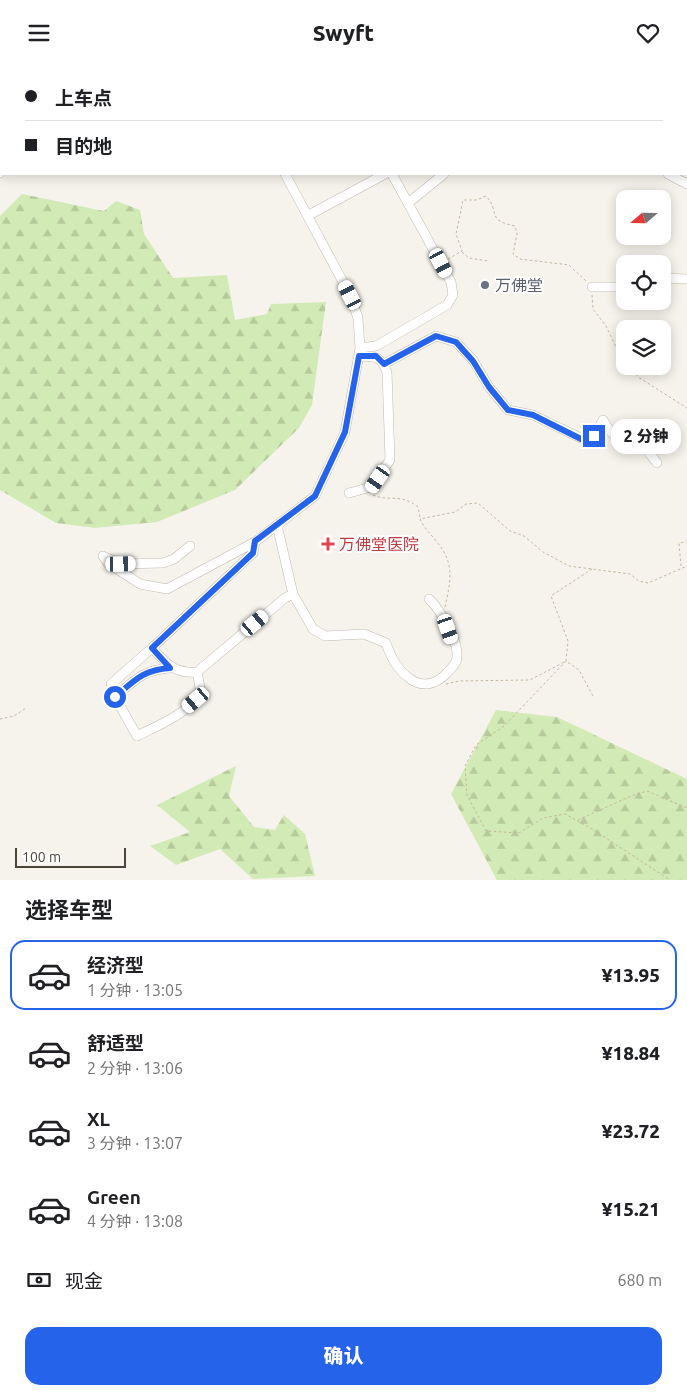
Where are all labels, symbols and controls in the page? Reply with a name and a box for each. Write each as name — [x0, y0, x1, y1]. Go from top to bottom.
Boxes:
icon: menu — [25, 19, 53, 47]
icon: heart — [634, 19, 662, 47]
text: Swyft — [313, 20, 374, 45]
text: 上车点 — [55, 87, 112, 109]
text: 目的地 — [55, 135, 112, 157]
north arrow — [616, 190, 671, 245]
map controls — [616, 190, 671, 375]
car — [427, 246, 454, 280]
button: locate — [616, 255, 671, 310]
place label: 万佛堂 — [495, 276, 543, 294]
car — [336, 278, 363, 312]
marker: 万佛堂 — [479, 279, 491, 291]
button: layers — [616, 320, 671, 375]
callout: 2 分钟 — [612, 419, 682, 453]
route end — [583, 425, 605, 447]
text: 2 分钟 — [624, 427, 668, 445]
car — [363, 462, 392, 496]
place label: 万佛堂医院 — [339, 535, 419, 553]
marker: 万佛堂医院 — [321, 537, 335, 551]
car — [105, 556, 136, 572]
car — [238, 608, 271, 638]
car — [436, 612, 459, 646]
car — [179, 685, 212, 715]
route start — [104, 686, 126, 708]
scale bar — [15, 845, 126, 868]
text: 100 m — [22, 849, 61, 865]
text: 选择车型 — [25, 897, 113, 922]
icon: car — [27, 953, 72, 998]
text: 经济型 — [87, 954, 144, 976]
text: ¥13.95 — [602, 964, 660, 986]
text: 1 分钟 · 13:05 — [87, 981, 183, 999]
icon: car — [27, 1031, 72, 1076]
text: 舒适型 — [87, 1032, 144, 1054]
text: ¥18.84 — [602, 1042, 660, 1064]
text: 2 分钟 · 13:06 — [87, 1059, 183, 1077]
text: XL — [87, 1108, 110, 1130]
icon: car — [27, 1109, 72, 1154]
text: ¥23.72 — [602, 1120, 660, 1142]
text: 3 分钟 · 13:07 — [87, 1134, 183, 1152]
text: Green — [87, 1186, 141, 1208]
icon: car — [27, 1187, 72, 1232]
text: ¥15.21 — [602, 1198, 660, 1220]
text: 4 分钟 · 13:08 — [87, 1212, 183, 1230]
icon: cash — [25, 1266, 53, 1294]
text: 现金 — [65, 1270, 103, 1292]
text: 680 m — [617, 1271, 662, 1289]
button: 确认 — [25, 1327, 662, 1385]

